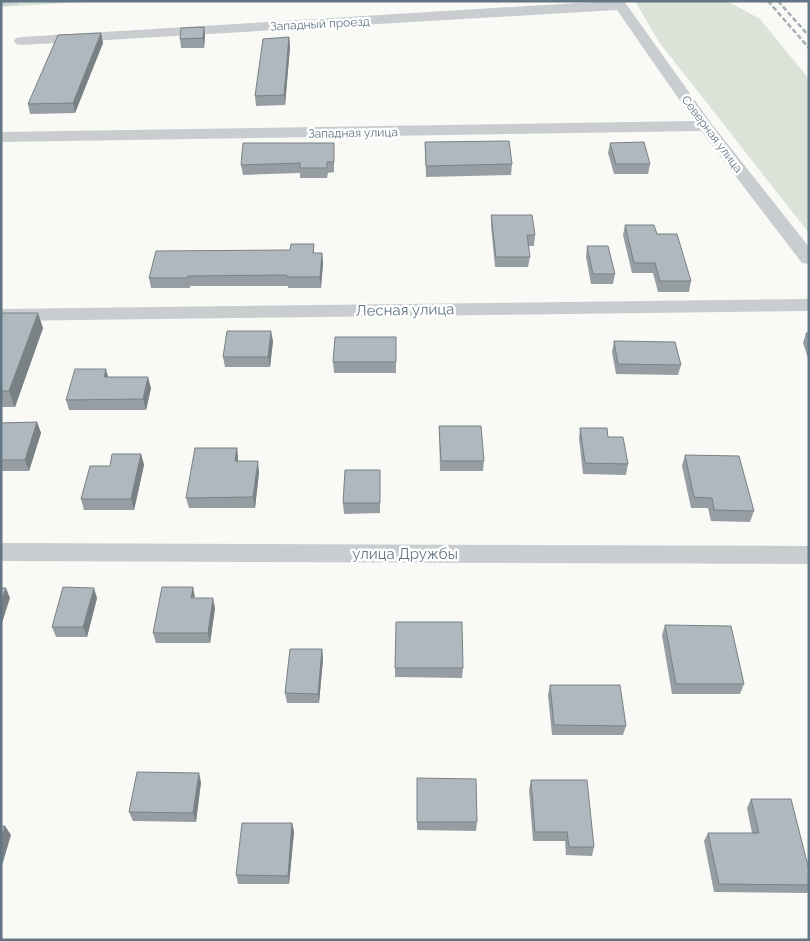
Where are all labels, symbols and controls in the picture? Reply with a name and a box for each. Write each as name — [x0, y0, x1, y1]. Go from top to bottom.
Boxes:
street label: Западный проезд — [270, 14, 370, 34]
street label: Северная улица — [679, 93, 745, 175]
street label: Западная улица — [308, 125, 398, 141]
street label: Лесная улица — [356, 300, 454, 320]
street label: улица Дружбы — [352, 545, 458, 563]

